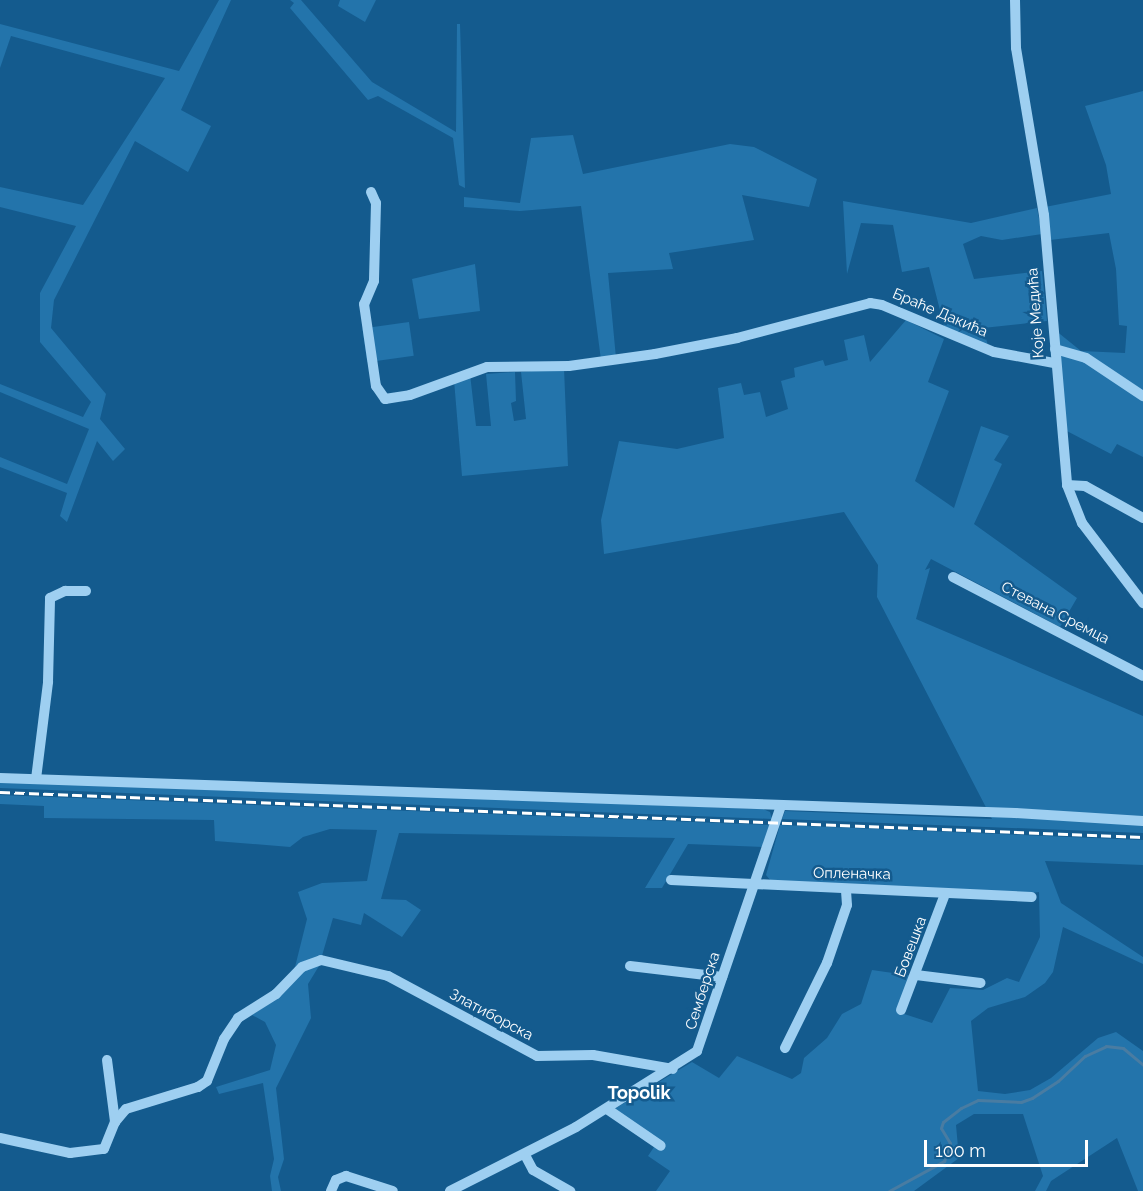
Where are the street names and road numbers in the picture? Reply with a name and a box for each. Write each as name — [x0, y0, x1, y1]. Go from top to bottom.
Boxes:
street label: Које Медића — [1024, 267, 1048, 359]
street label: Браће Дакића — [890, 285, 990, 341]
street label: Стевана Сремца — [998, 578, 1112, 648]
street label: Опленачка — [813, 864, 891, 884]
street label: Бовешка — [891, 914, 931, 980]
street label: Семберска — [682, 950, 724, 1032]
street label: Златиборска — [446, 985, 536, 1045]

